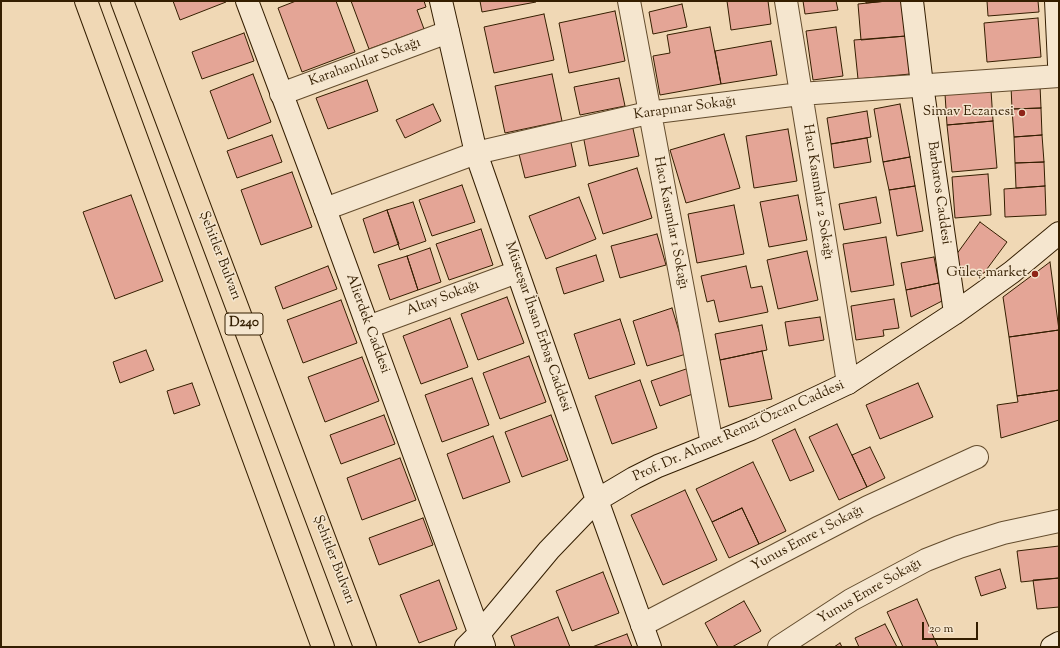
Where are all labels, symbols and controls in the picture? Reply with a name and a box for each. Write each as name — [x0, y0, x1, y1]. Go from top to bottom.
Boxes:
street label: Karahanlılar Sokağı — [307, 35, 423, 91]
street label: Karapınar Sokağı — [633, 94, 737, 124]
place label: Simav Eczanesi — [923, 105, 1014, 121]
marker: Simav Eczanesi — [1017, 108, 1027, 118]
street label: Hacı Kasımlar 2 Sokağı — [798, 123, 836, 261]
street label: Barbaros Caddesi — [922, 140, 954, 246]
street label: Hacı Kasımlar 1 Sokağı — [649, 155, 691, 291]
street label: Şehitler Bulvarı — [194, 209, 244, 303]
street label: Müsteşar İhsan Erbaş Caddesi — [500, 240, 574, 414]
place label: Güleç market — [946, 266, 1027, 282]
marker: Güleç market — [1030, 269, 1040, 279]
street label: Alierdek Caddesi — [341, 272, 393, 376]
street label: Altay Sokağı — [404, 277, 482, 321]
road number: D240 — [225, 313, 263, 335]
street label: Prof. Dr. Ahmet Remzi Özcan Caddesi — [631, 378, 847, 486]
street label: Yunus Emre 1 Sokağı — [749, 502, 867, 576]
street label: Şehitler Bulvarı — [308, 513, 358, 607]
street label: Yunus Emre Sokağı — [815, 555, 925, 629]
scale bar — [924, 614, 980, 640]
text: 20 m — [929, 620, 953, 638]

